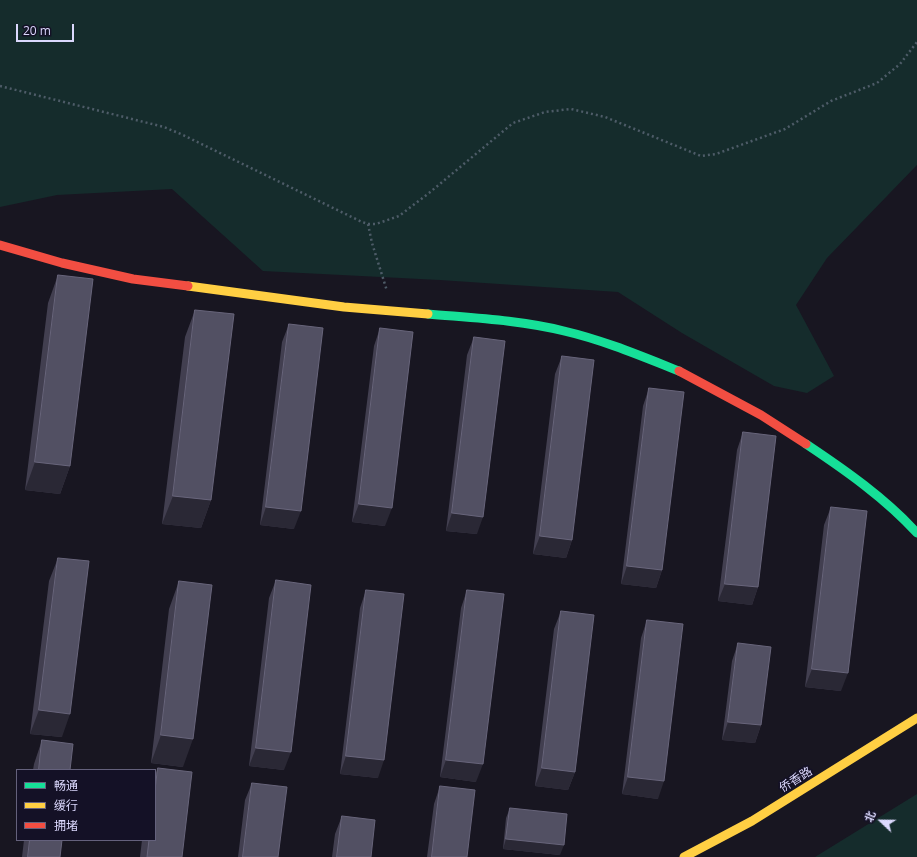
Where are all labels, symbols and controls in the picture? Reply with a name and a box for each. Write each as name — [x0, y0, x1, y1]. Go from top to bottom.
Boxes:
scale bar — [18, 16, 76, 42]
text: 20 m — [23, 22, 51, 39]
street label: 侨香路 — [777, 764, 815, 796]
legend — [16, 769, 156, 841]
text: 畅通 — [54, 777, 78, 794]
text: 缓行 — [54, 797, 78, 814]
north arrow — [861, 801, 901, 841]
text: 北 — [860, 808, 878, 824]
text: 拥堵 — [54, 817, 78, 834]

